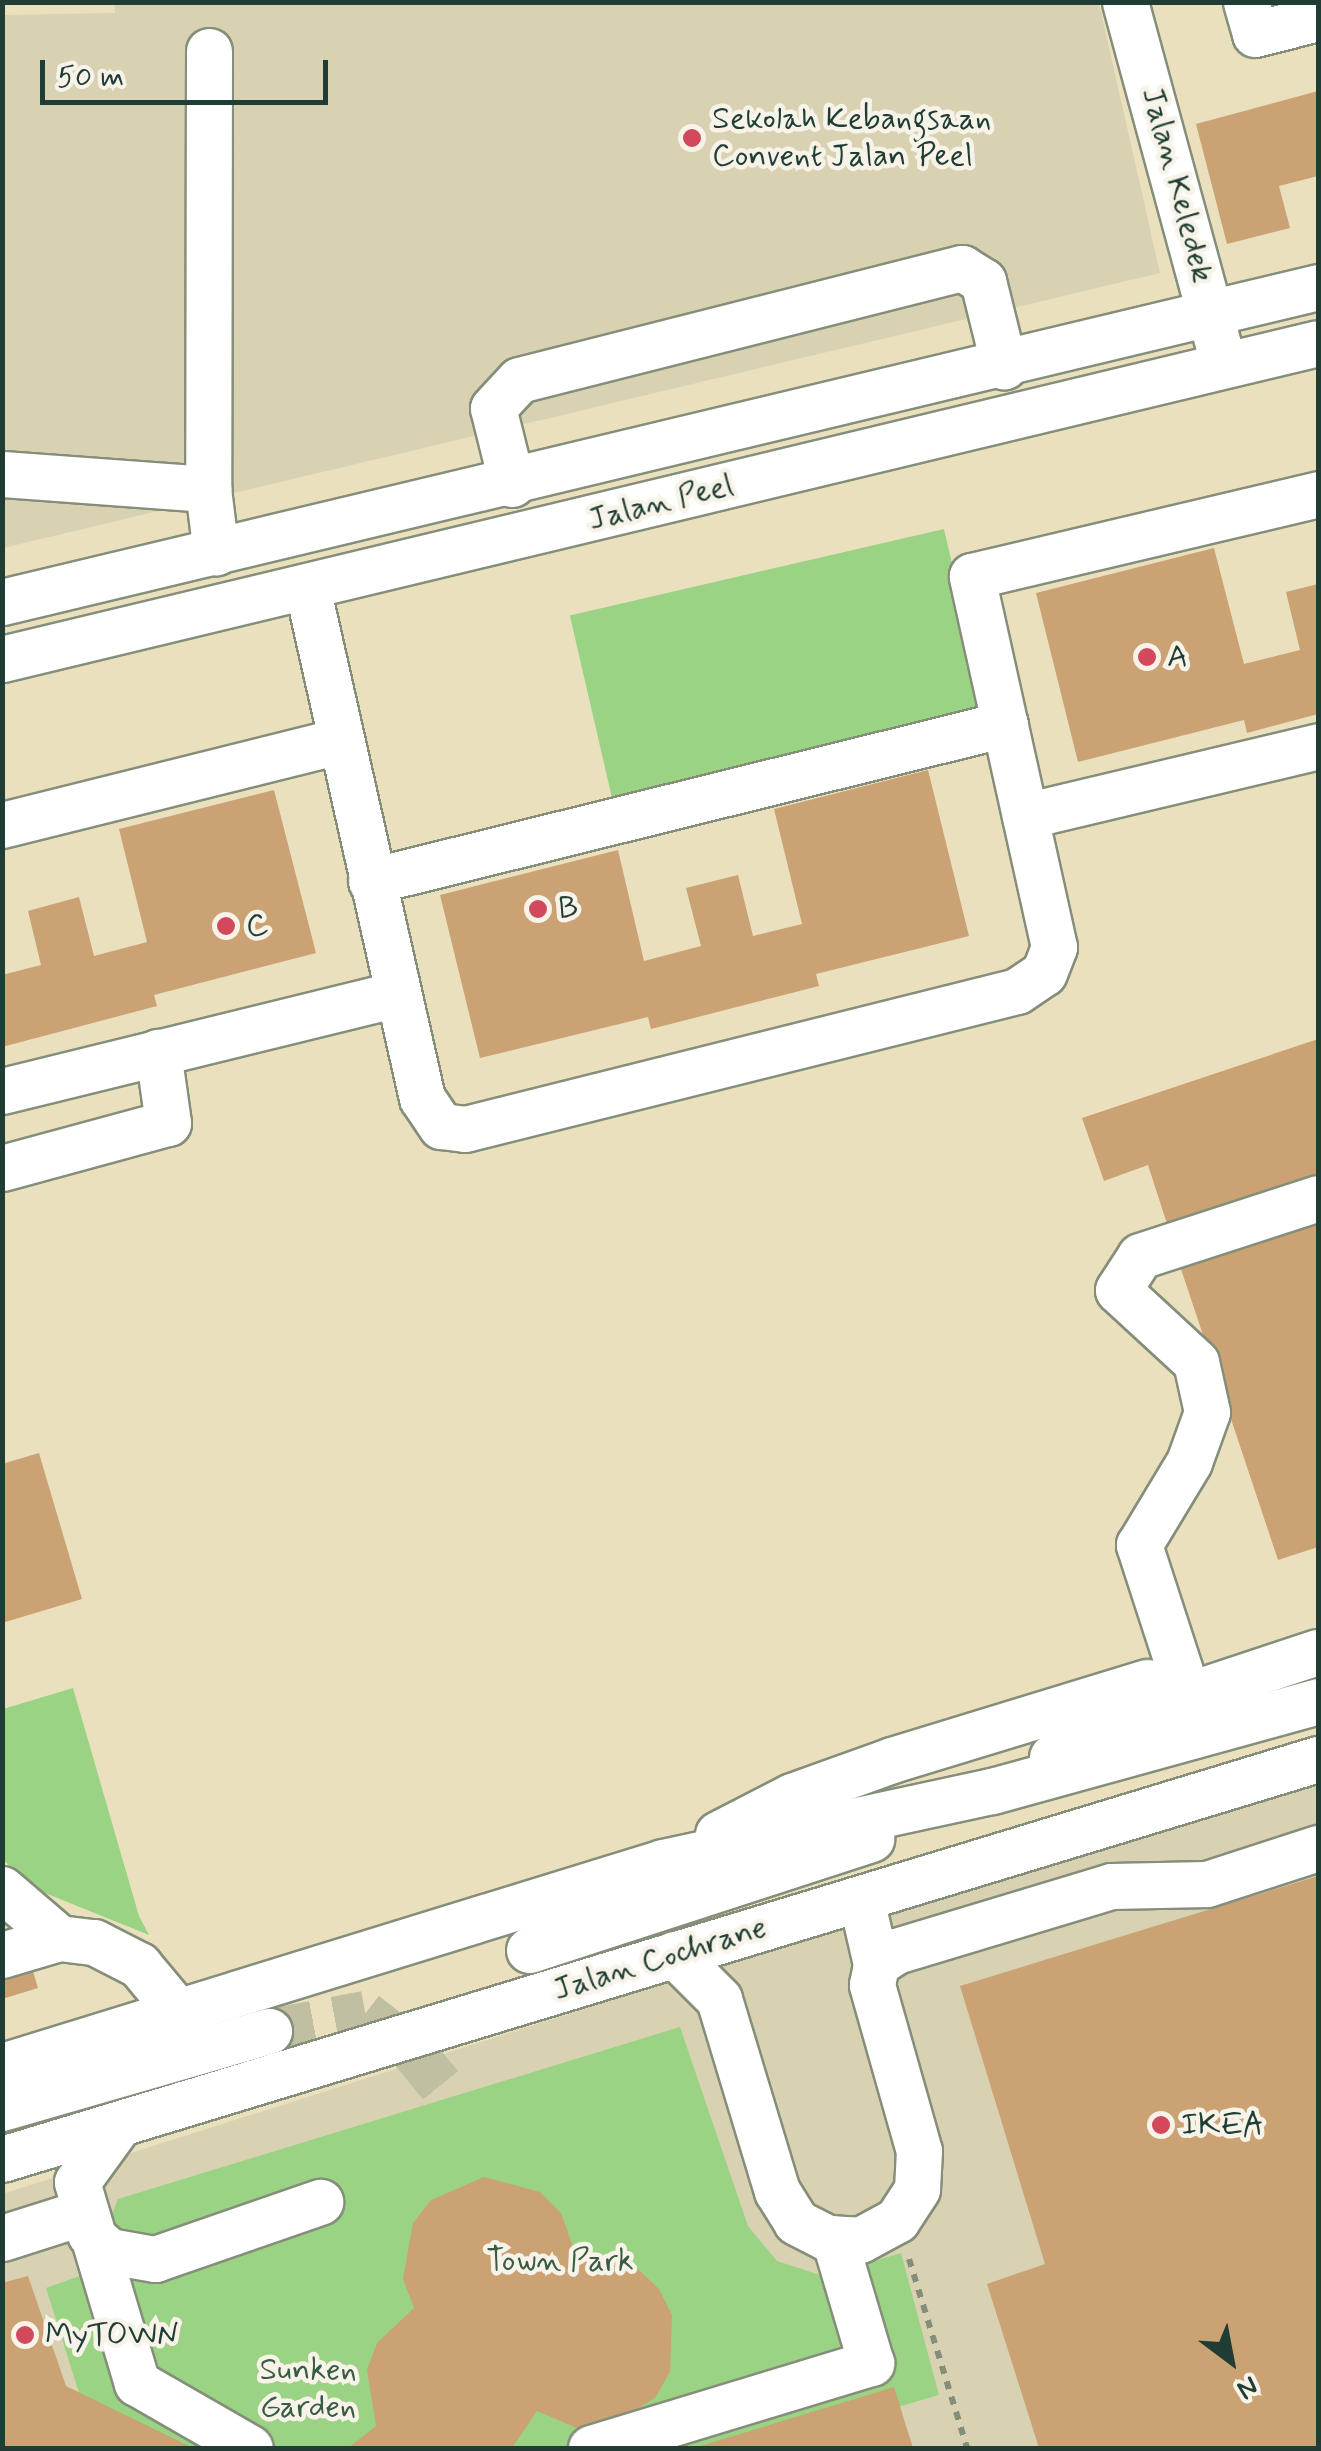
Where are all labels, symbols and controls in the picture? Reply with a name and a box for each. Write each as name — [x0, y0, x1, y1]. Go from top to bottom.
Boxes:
scale bar — [45, 40, 332, 102]
text: 50 m — [57, 58, 124, 97]
street label: Jalan Keledek — [1132, 83, 1222, 287]
place label: Sekolah Kebangsaan Convent Jalan Peel — [712, 101, 1013, 176]
marker: Sekolah Kebangsaan Convent Jalan Peel — [681, 127, 703, 149]
street label: Jalan Peel — [585, 467, 737, 539]
place label: A — [1167, 638, 1188, 676]
marker: A — [1136, 646, 1158, 668]
place label: B — [558, 890, 578, 928]
marker: B — [527, 898, 549, 920]
place label: C — [246, 907, 269, 945]
marker: C — [215, 915, 237, 937]
street label: Jalan Cochrane — [548, 1908, 772, 2010]
place label: IKEA — [1181, 2106, 1264, 2144]
marker: IKEA — [1150, 2114, 1172, 2136]
park label: Town Park — [486, 2242, 634, 2280]
north arrow — [1181, 2311, 1281, 2411]
place label: MyTOWN — [45, 2316, 179, 2354]
marker: MyTOWN — [14, 2324, 36, 2346]
park label: Sunken Garden — [259, 2352, 357, 2427]
text: N — [1229, 2366, 1265, 2407]

